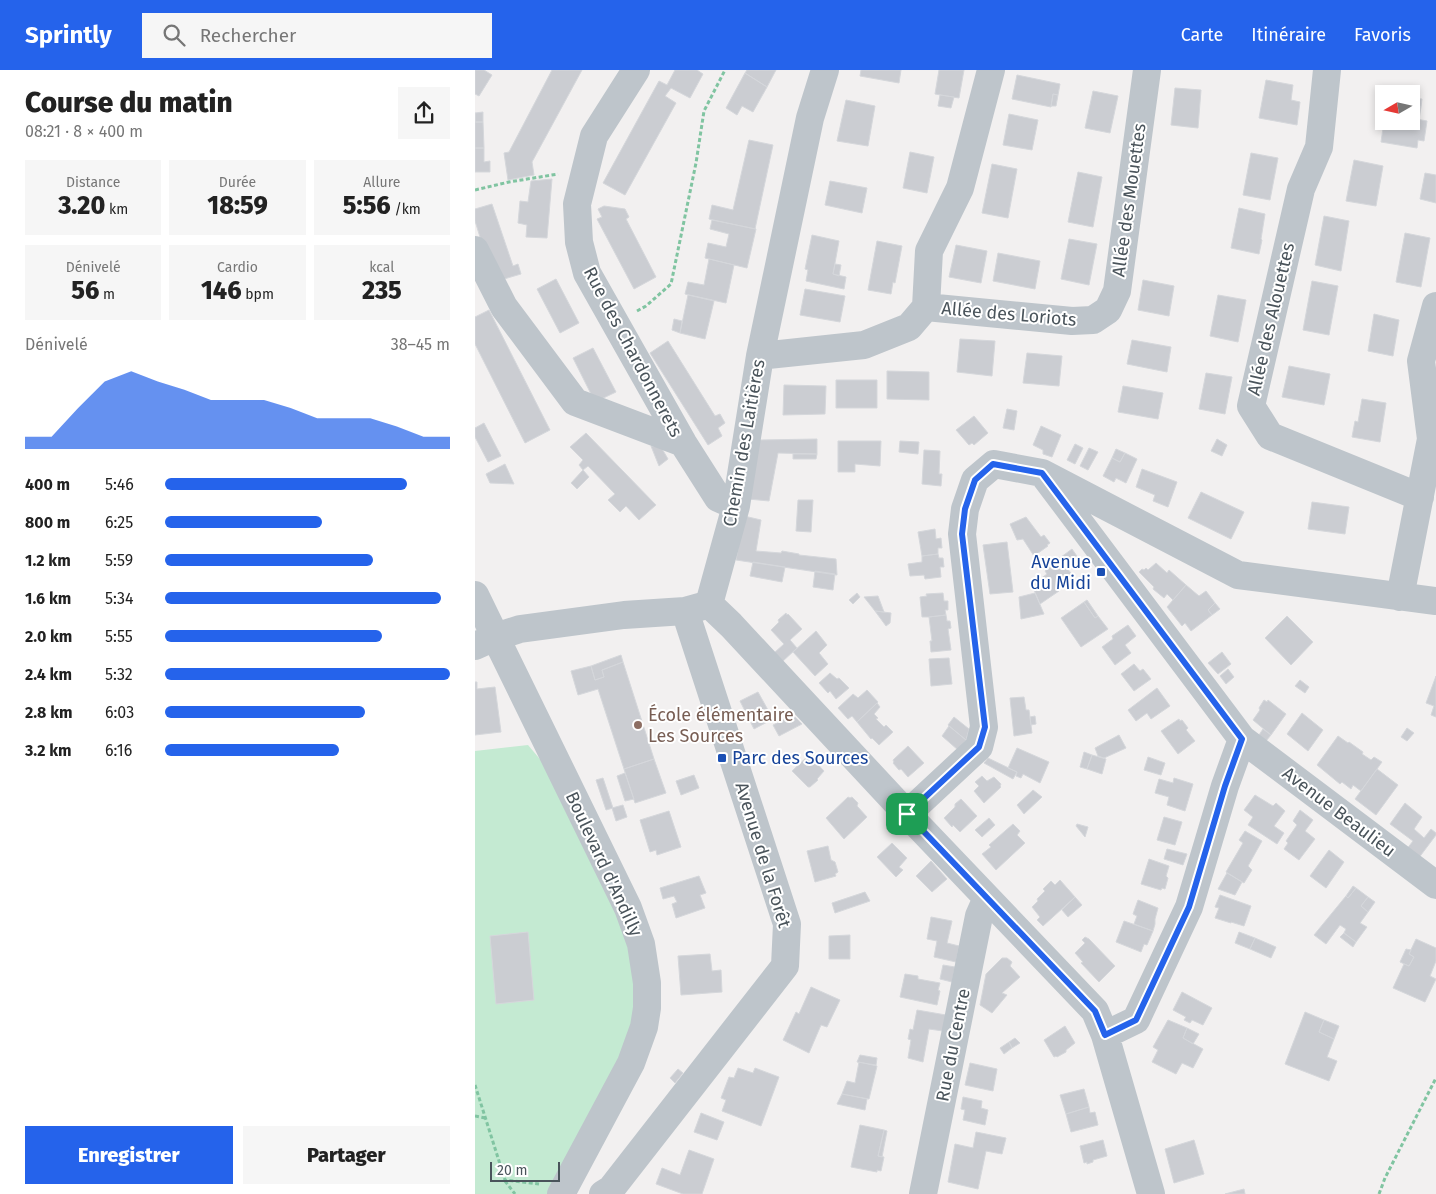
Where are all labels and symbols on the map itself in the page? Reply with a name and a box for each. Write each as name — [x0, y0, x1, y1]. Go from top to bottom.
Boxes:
north arrow — [1375, 85, 1420, 130]
street label: Allée des Mouettes — [1107, 122, 1151, 278]
street label: Allée des Alouettes — [1243, 240, 1299, 398]
street label: Rue des Chardonnerets — [579, 263, 687, 441]
street label: Allée des Loriots — [941, 297, 1077, 331]
street label: Chemin des Laitières — [718, 358, 770, 528]
place label: Avenue du Midi — [1030, 551, 1091, 594]
marker: Avenue du Midi — [1095, 566, 1107, 578]
place label: École élémentaire Les Sources — [648, 703, 794, 747]
marker: École élémentaire Les Sources — [632, 719, 644, 731]
place label: Parc des Sources — [732, 747, 868, 769]
marker: Parc des Sources — [716, 752, 728, 764]
street label: Avenue Beaulieu — [1278, 762, 1400, 862]
street label: Avenue de la Forêt — [730, 780, 796, 931]
street label: Boulevard d'Andilly — [561, 788, 647, 940]
pin — [886, 793, 928, 835]
street label: Rue du Centre — [931, 987, 975, 1103]
scale bar — [490, 1159, 560, 1182]

